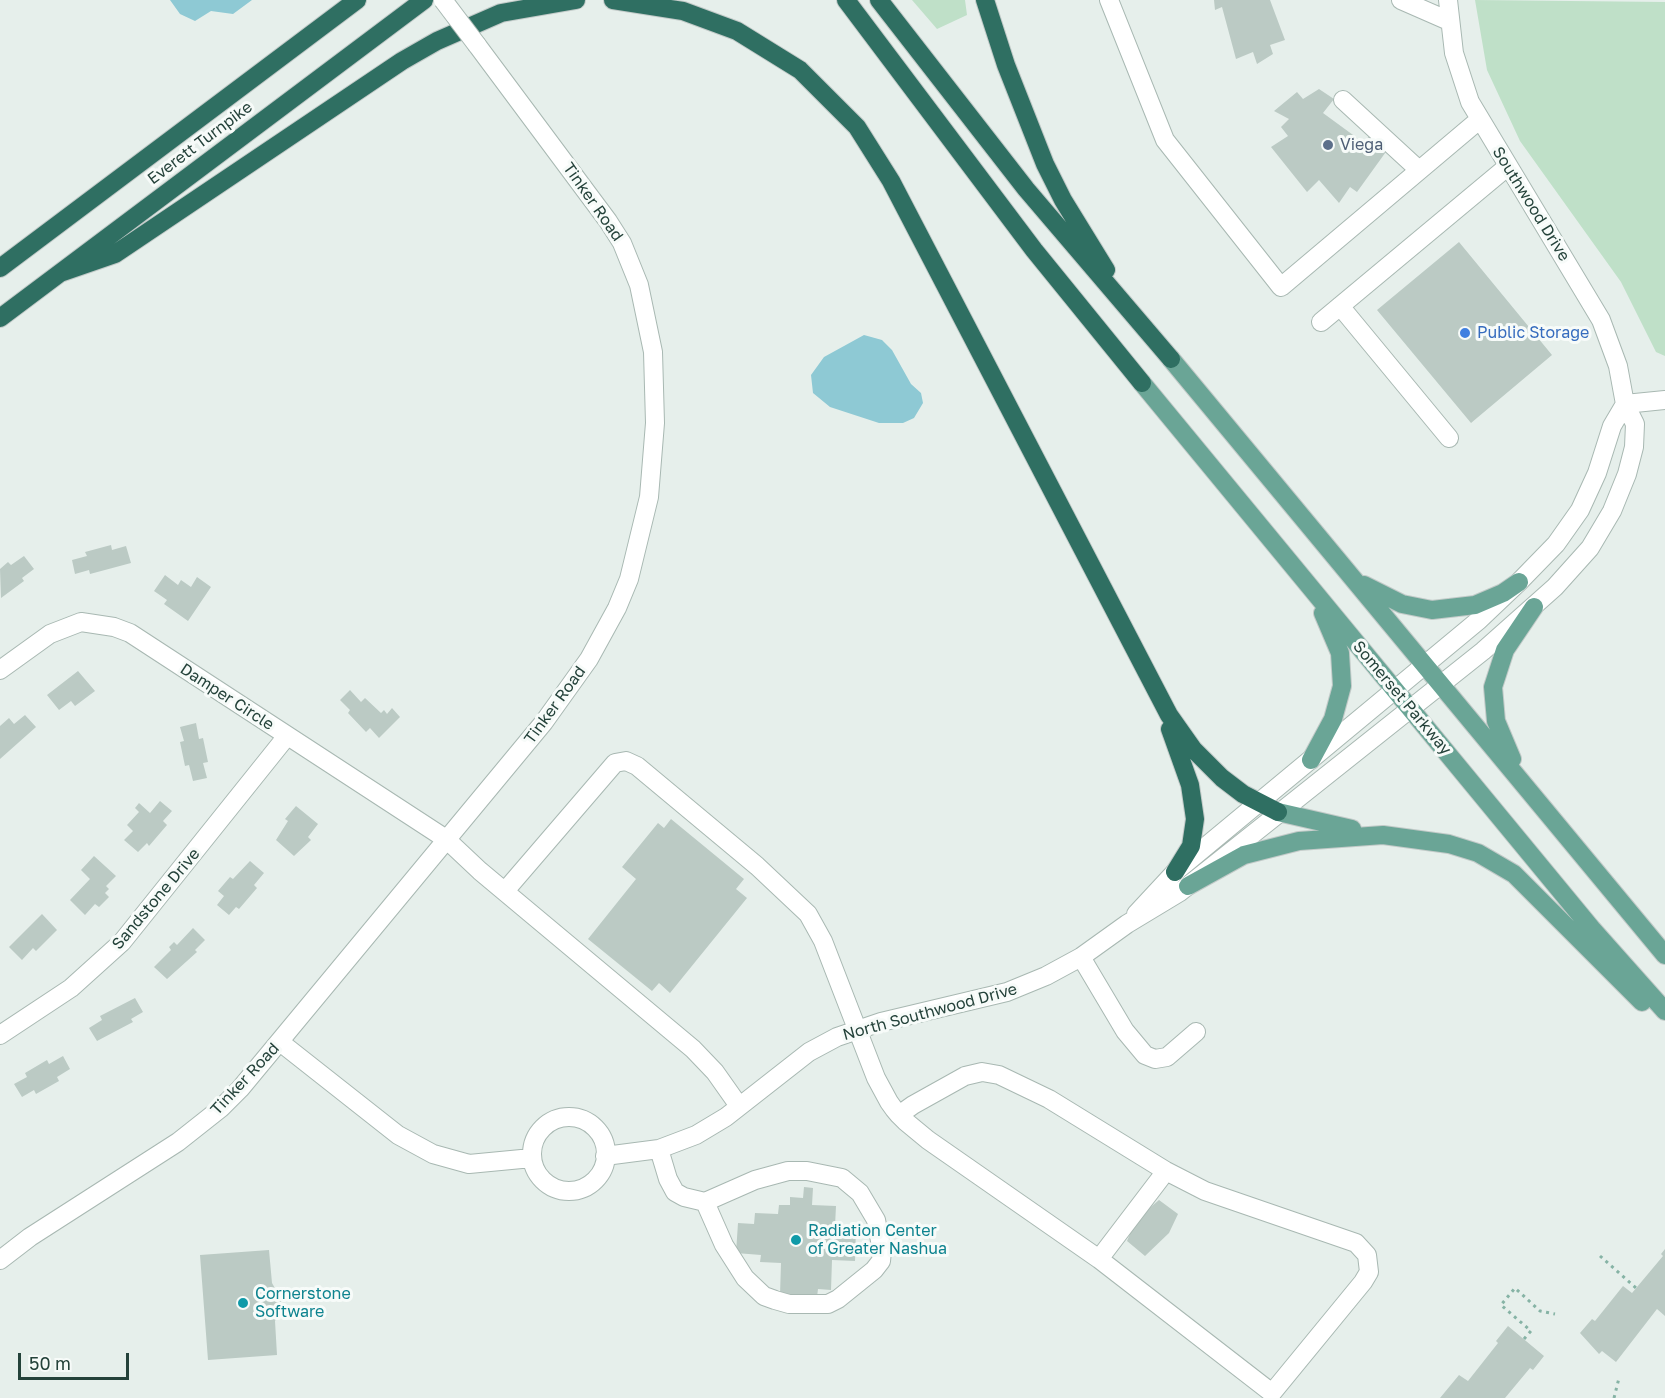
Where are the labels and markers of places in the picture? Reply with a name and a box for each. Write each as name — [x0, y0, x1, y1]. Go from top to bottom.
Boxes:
place label: Viega — [1340, 135, 1383, 155]
marker: Viega — [1321, 138, 1335, 152]
place label: Public Storage — [1477, 323, 1589, 343]
marker: Public Storage — [1458, 326, 1472, 340]
place label: Radiation Center of Greater Nashua — [808, 1221, 947, 1259]
marker: Radiation Center of Greater Nashua — [789, 1233, 803, 1247]
place label: Cornerstone Software — [255, 1284, 351, 1322]
marker: Cornerstone Software — [236, 1296, 250, 1310]

